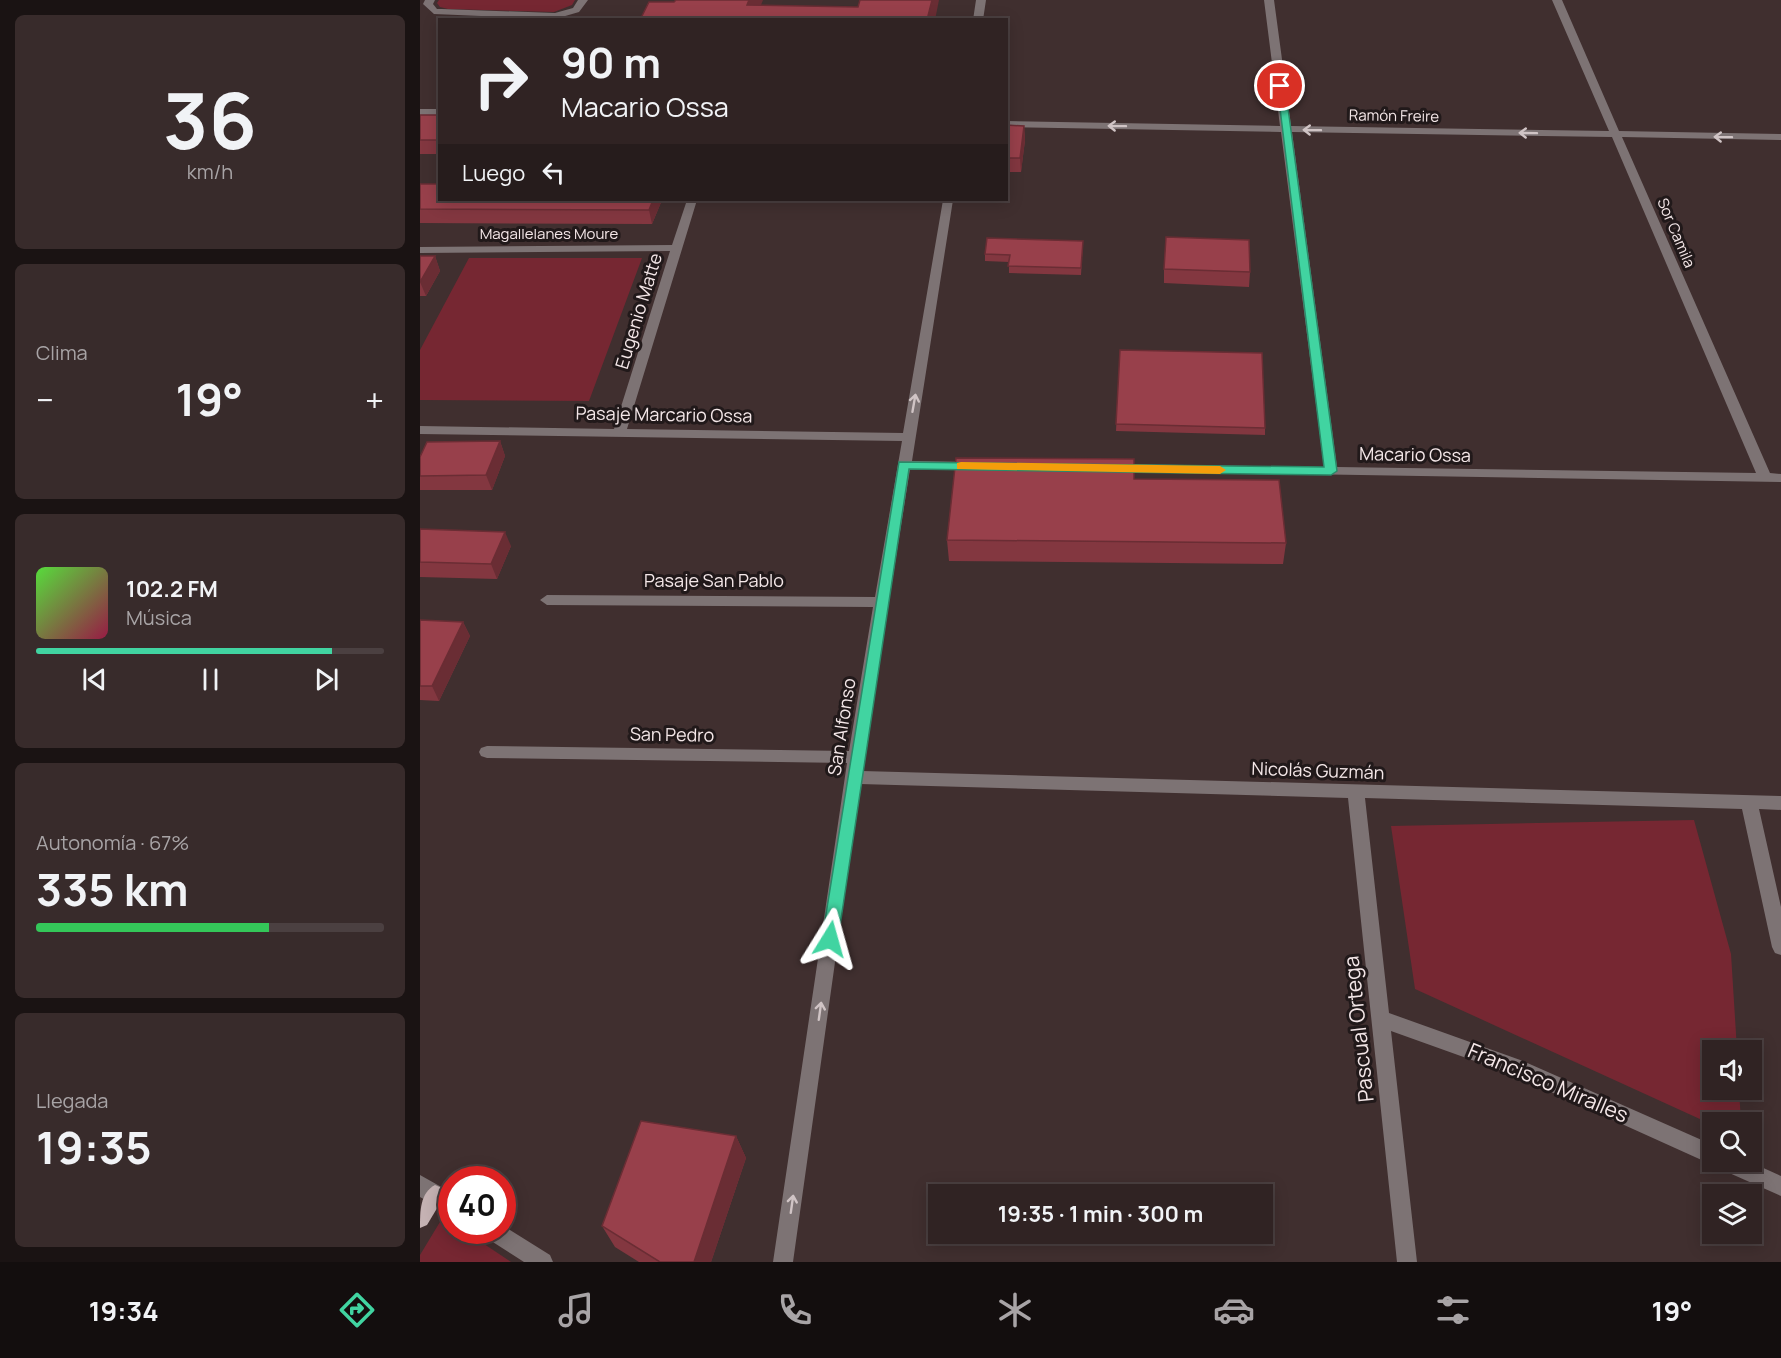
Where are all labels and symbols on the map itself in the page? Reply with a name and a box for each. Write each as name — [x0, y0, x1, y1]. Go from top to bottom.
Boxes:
pin — [1254, 60, 1305, 111]
street label: Ramón Freire — [1349, 104, 1440, 127]
one-way arrow — [1107, 121, 1127, 132]
one-way arrow — [1302, 124, 1322, 135]
one-way arrow — [1518, 127, 1538, 139]
one-way arrow — [1713, 131, 1733, 142]
street label: Sor Camila — [1652, 195, 1701, 271]
street label: Magallelanes Moure — [480, 223, 619, 244]
street label: Eugenio Matte — [609, 250, 667, 372]
one-way arrow — [908, 394, 919, 414]
street label: Pasaje Marcario Ossa — [575, 400, 753, 428]
street label: Macario Ossa — [1359, 441, 1471, 467]
street label: Pasaje San Pablo — [644, 568, 784, 592]
street label: San Alfonso — [821, 676, 861, 777]
street label: San Pedro — [630, 721, 714, 747]
street label: Nicolás Guzmán — [1251, 756, 1385, 784]
position arrow — [798, 907, 862, 971]
street label: Pascual Ortega — [1336, 955, 1380, 1104]
one-way arrow — [814, 1002, 825, 1022]
street label: Francisco Miralles — [1464, 1036, 1633, 1128]
speed limit sign: 40 — [438, 1166, 516, 1244]
one-way arrow — [786, 1195, 797, 1214]

